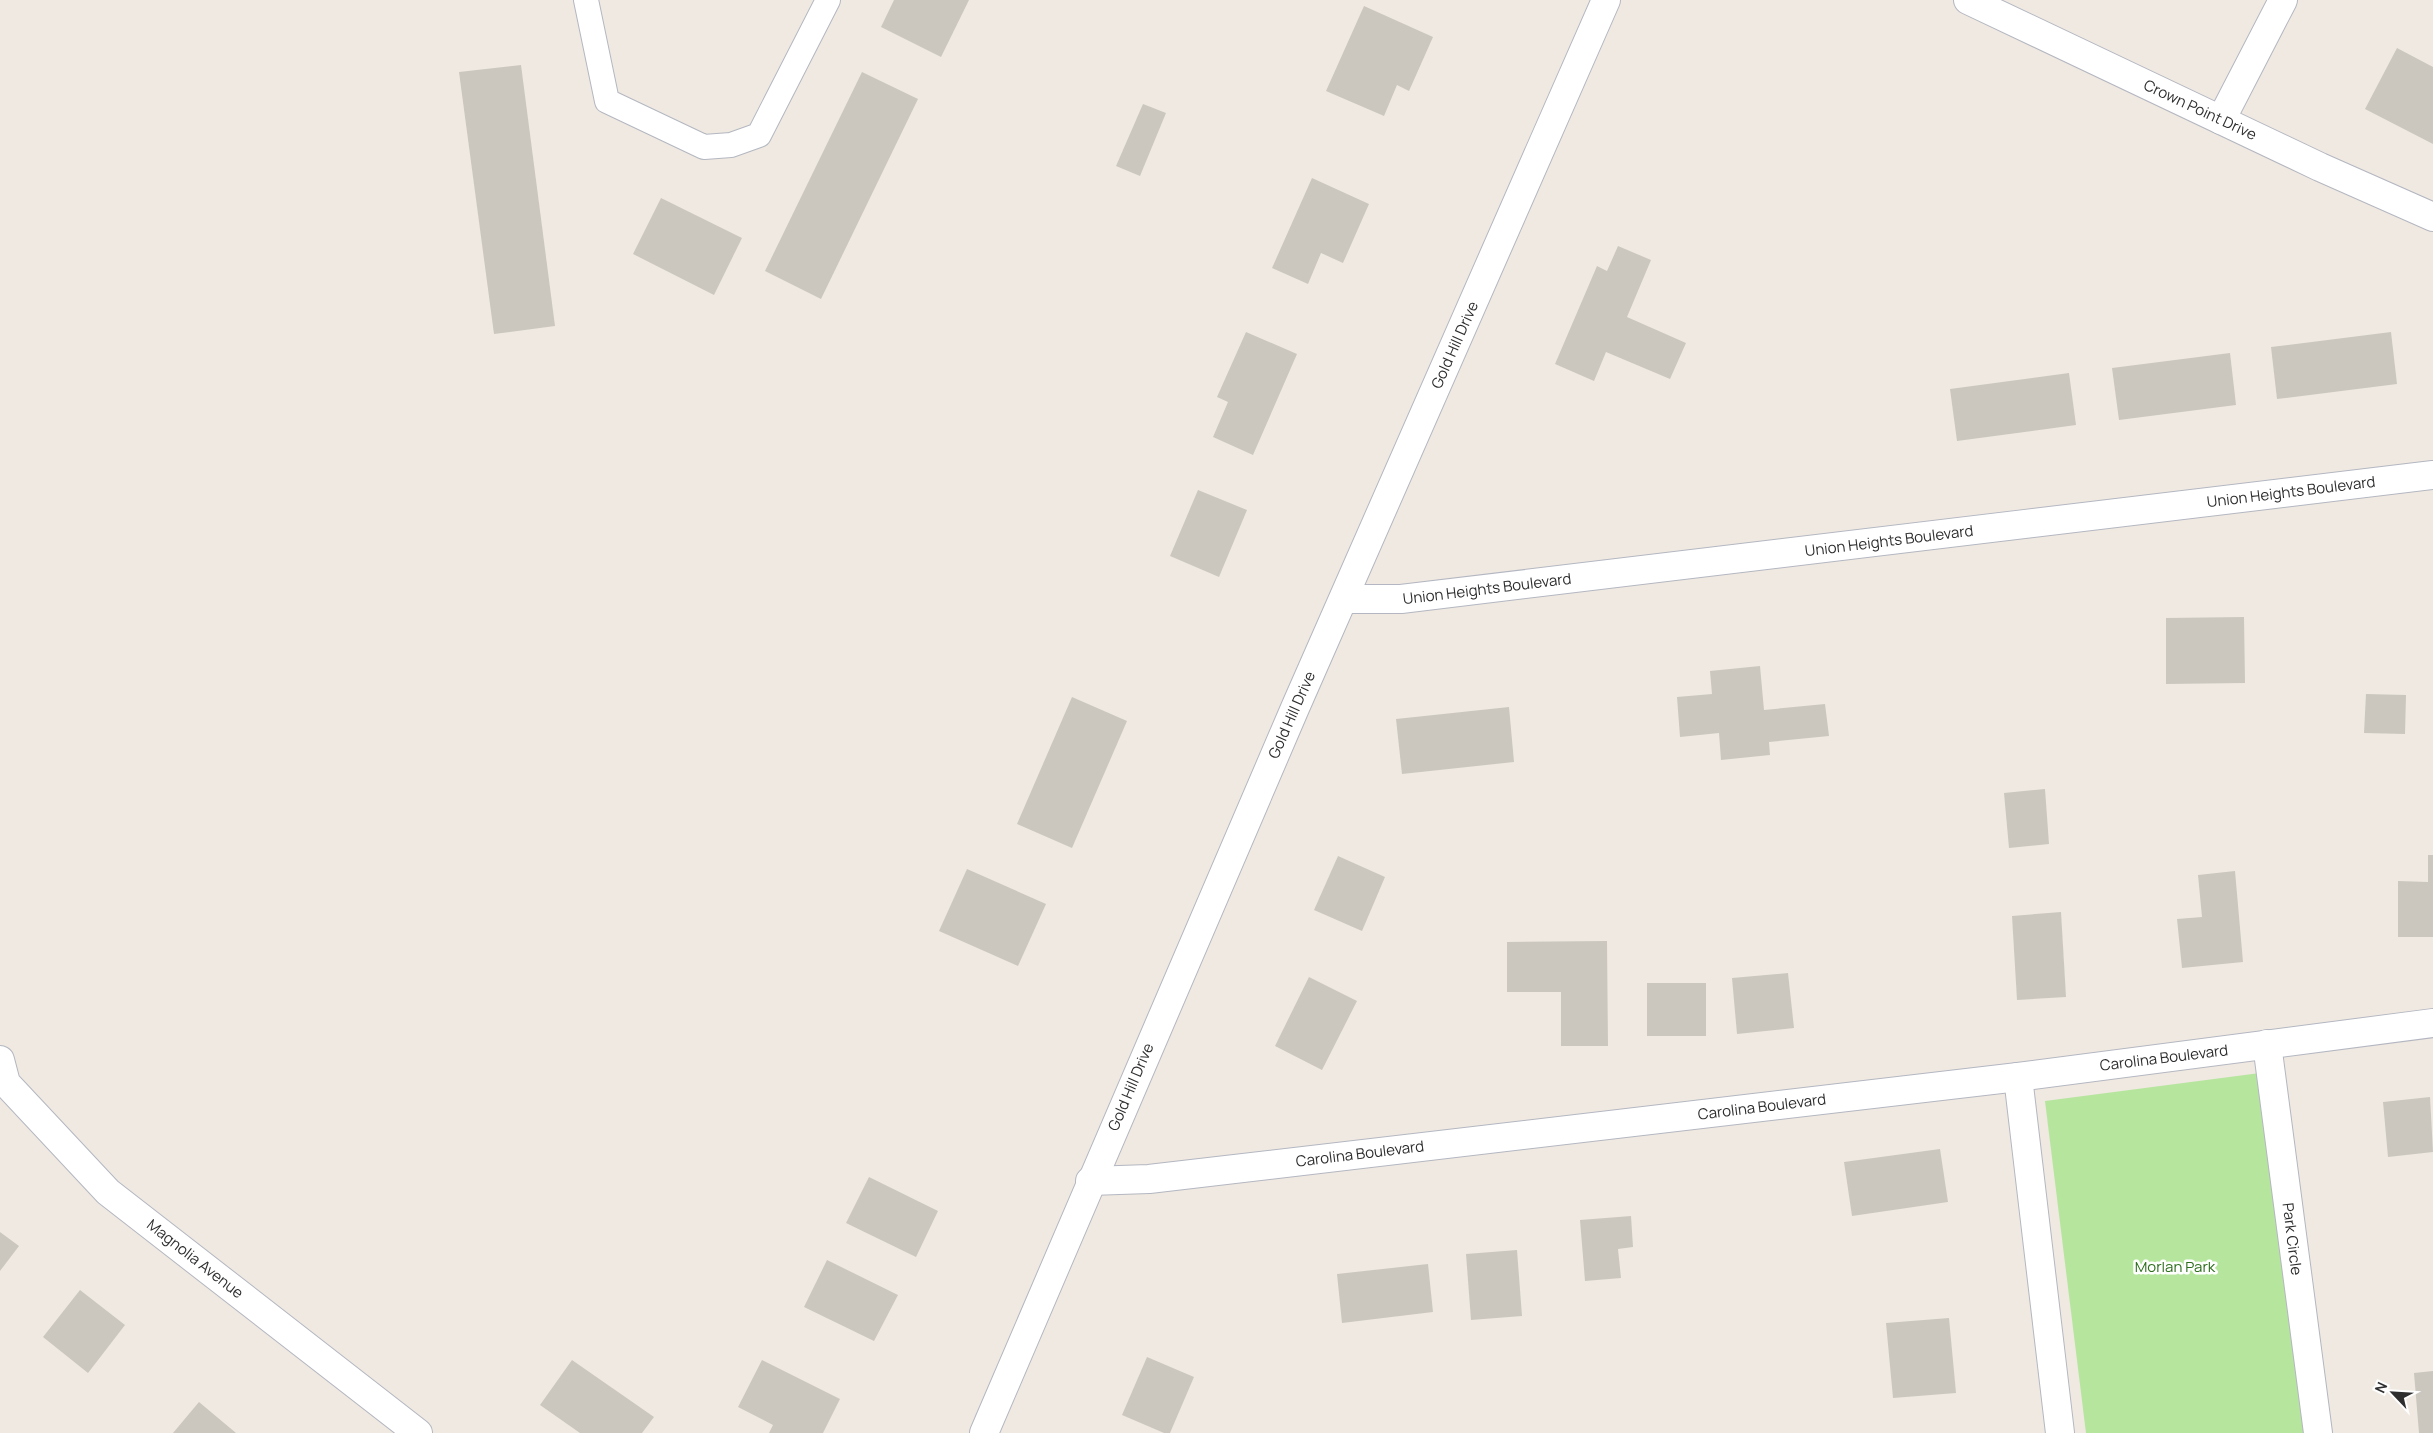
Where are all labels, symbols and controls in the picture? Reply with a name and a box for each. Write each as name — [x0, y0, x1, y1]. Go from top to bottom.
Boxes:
street label: Crown Point Drive — [2140, 74, 2260, 145]
street label: Gold Hill Drive — [1426, 298, 1483, 392]
street label: Union Heights Boulevard — [2206, 471, 2376, 512]
street label: Union Heights Boulevard — [1804, 520, 1974, 561]
street label: Union Heights Boulevard — [1402, 568, 1572, 609]
street label: Gold Hill Drive — [1263, 668, 1320, 762]
street label: Gold Hill Drive — [1103, 1039, 1159, 1134]
street label: Carolina Boulevard — [2099, 1039, 2229, 1076]
street label: Carolina Boulevard — [1697, 1088, 1827, 1125]
street label: Carolina Boulevard — [1295, 1135, 1425, 1172]
street label: Park Circle — [2278, 1202, 2307, 1277]
street label: Magnolia Avenue — [143, 1214, 248, 1303]
park label: Morlan Park — [2135, 1256, 2216, 1277]
north arrow — [2368, 1368, 2418, 1418]
text: N — [2370, 1379, 2392, 1396]

